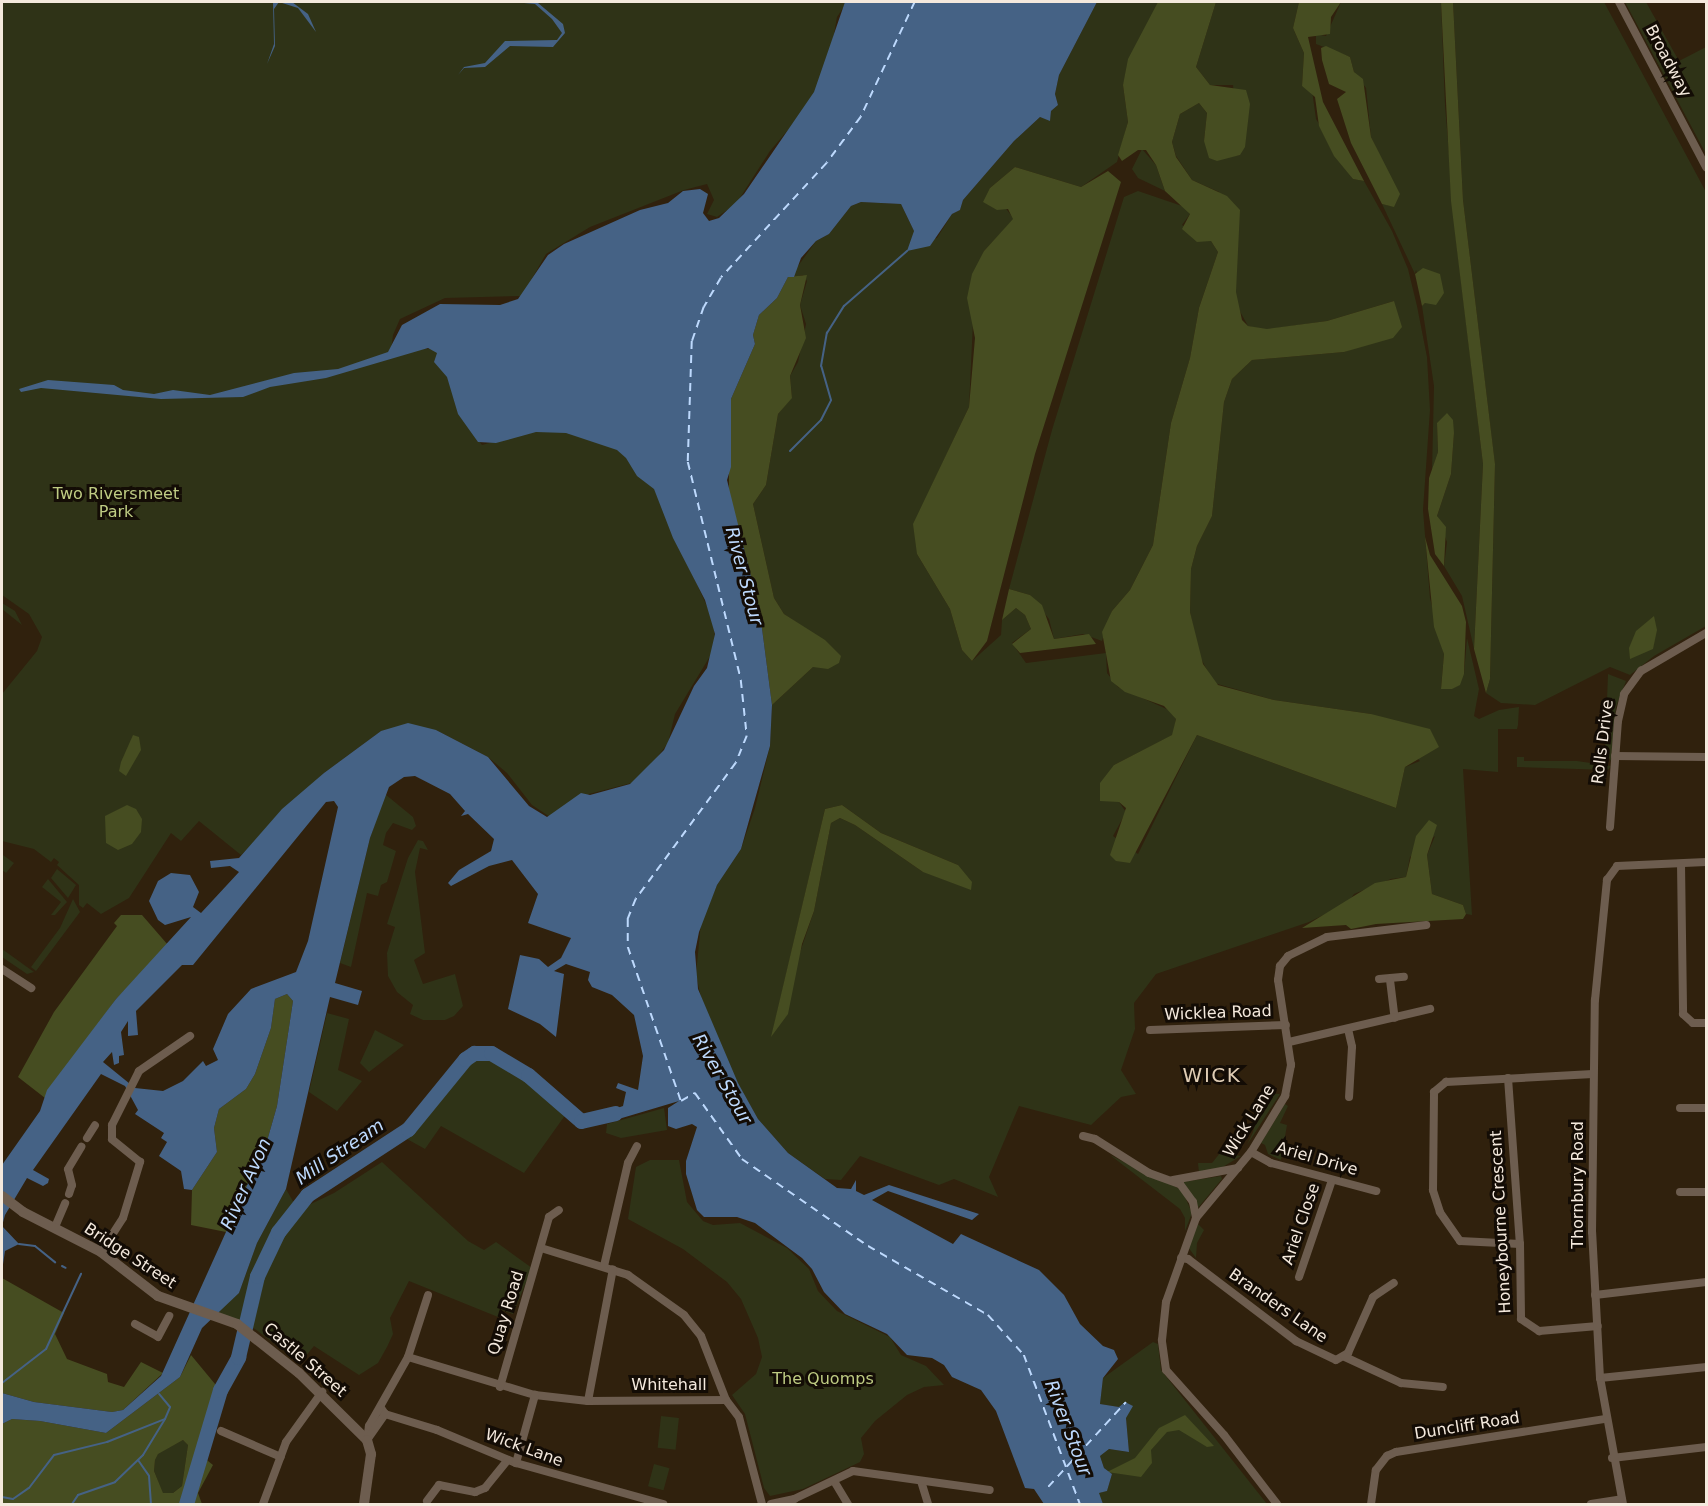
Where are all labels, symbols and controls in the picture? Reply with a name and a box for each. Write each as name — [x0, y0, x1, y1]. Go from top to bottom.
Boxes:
street label: Broadway — [1641, 21, 1695, 101]
park label: Two Riversmeet Park — [53, 484, 179, 522]
water label: River Stour — [721, 525, 767, 627]
street label: Rolls Drive — [1588, 699, 1618, 785]
street label: Wicklea Road — [1164, 1002, 1272, 1024]
water label: River Stour — [687, 1030, 757, 1128]
district label: WICK — [1183, 1063, 1241, 1087]
street label: Wick Lane — [1219, 1081, 1279, 1161]
water label: Mill Stream — [292, 1115, 388, 1189]
street label: Thornbury Road — [1568, 1121, 1588, 1249]
street label: Honeybourne Crescent — [1487, 1130, 1515, 1314]
water label: River Avon — [216, 1135, 276, 1233]
street label: Ariel Drive — [1274, 1138, 1360, 1180]
street label: Ariel Close — [1278, 1181, 1324, 1267]
street label: Bridge Street — [80, 1219, 180, 1293]
street label: Branders Lane — [1225, 1265, 1331, 1347]
street label: Quay Road — [484, 1268, 528, 1358]
street label: Castle Street — [260, 1319, 350, 1401]
park label: The Quomps — [772, 1369, 874, 1389]
street label: Whitehall — [631, 1375, 707, 1395]
water label: River Stour — [1040, 1377, 1096, 1479]
street label: Duncliff Road — [1413, 1408, 1521, 1444]
street label: Wick Lane — [482, 1425, 566, 1471]

